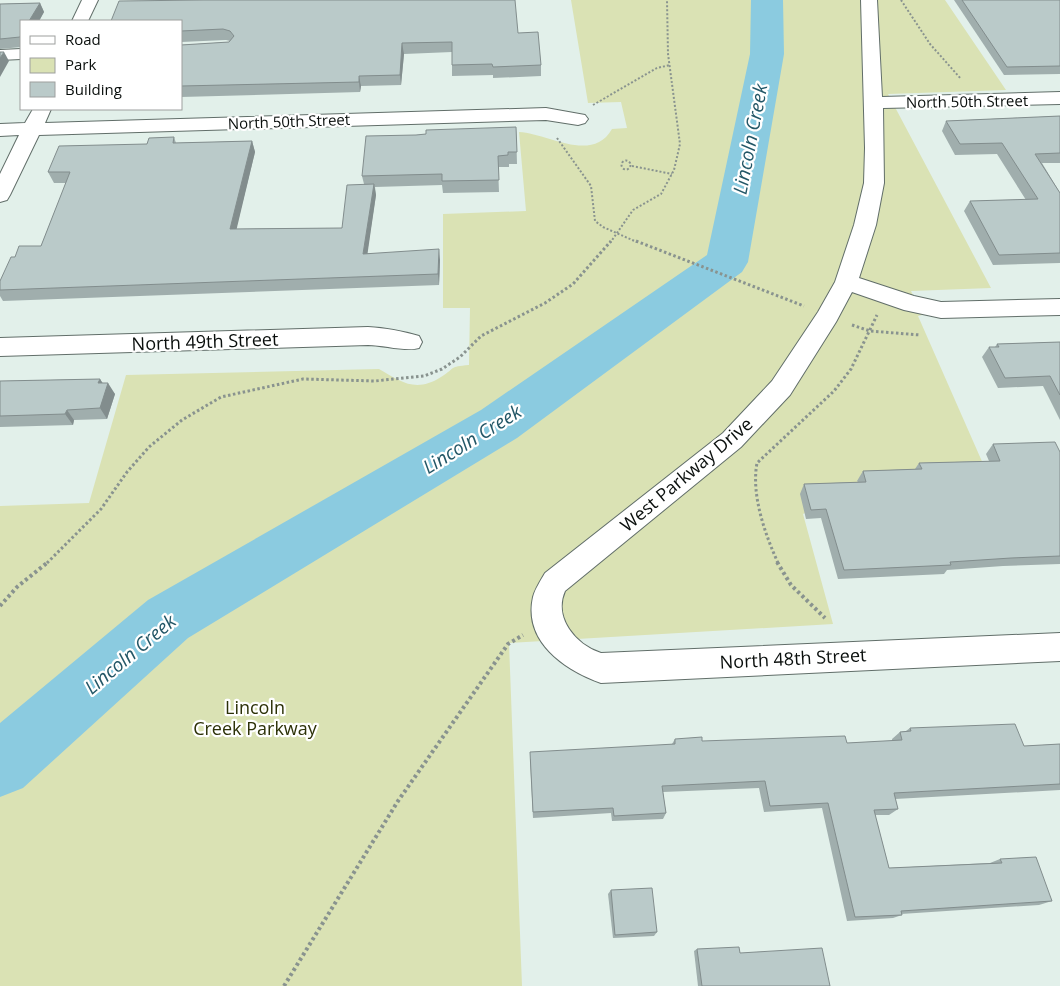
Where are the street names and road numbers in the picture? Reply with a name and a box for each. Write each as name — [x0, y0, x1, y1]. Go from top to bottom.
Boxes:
street label: North 50th Street — [906, 90, 1028, 112]
street label: North 50th Street — [227, 109, 351, 133]
street label: North 49th Street — [131, 326, 279, 356]
street label: West Parkway Drive — [615, 412, 757, 536]
street label: North 48th Street — [719, 642, 867, 674]

